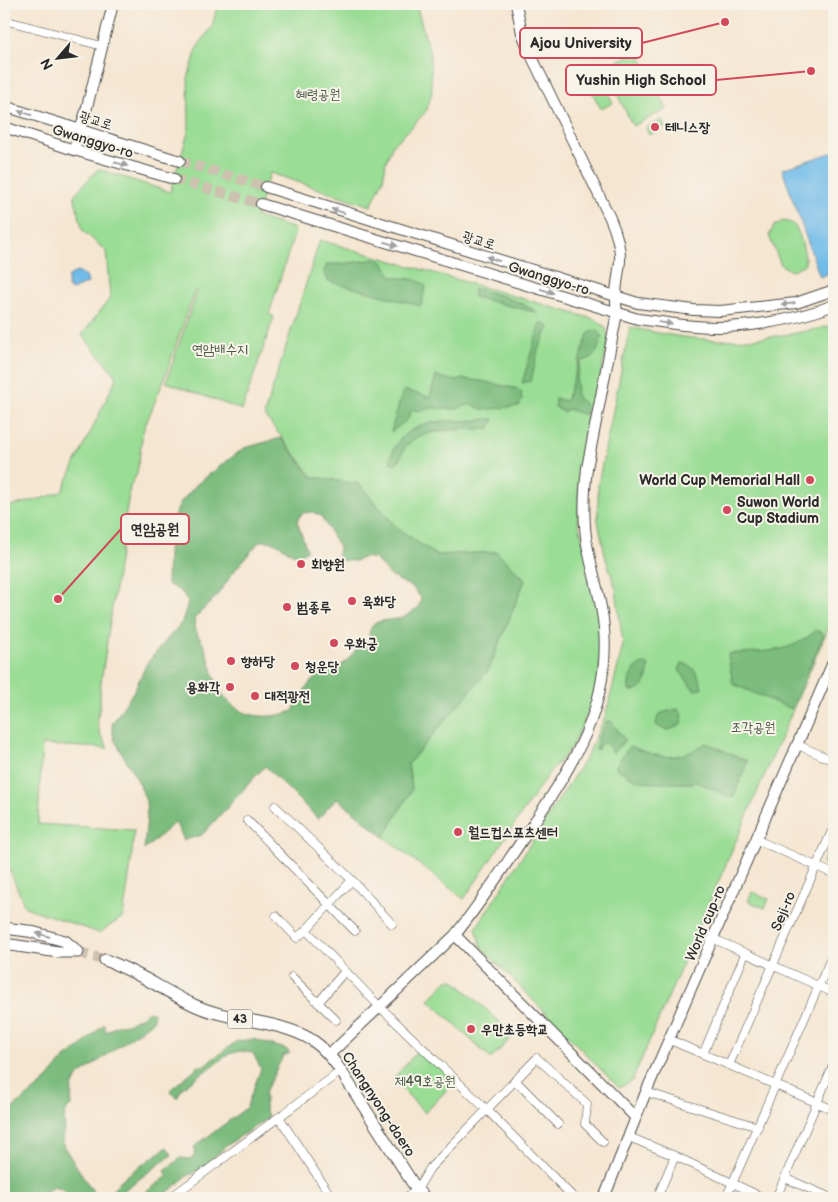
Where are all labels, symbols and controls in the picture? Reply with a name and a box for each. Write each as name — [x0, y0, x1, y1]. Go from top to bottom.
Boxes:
callout: Ajou University — [520, 28, 642, 58]
north arrow — [32, 32, 82, 82]
text: Ajou University — [529, 34, 632, 53]
text: N — [37, 55, 57, 73]
callout: Yushin High School — [566, 65, 716, 95]
text: Yushin High School — [576, 71, 706, 90]
park label: 혜령공원 — [295, 86, 341, 103]
street label: 광교로 — [77, 107, 114, 134]
one-way arrow — [18, 108, 33, 116]
place label: 테니스장 — [665, 119, 711, 136]
street label: Gwanggyo-ro — [50, 121, 135, 162]
marker: 테니스장 — [649, 121, 661, 133]
one-way arrow — [113, 160, 129, 168]
one-way arrow — [330, 206, 345, 214]
street label: 광교로 — [460, 227, 497, 254]
one-way arrow — [384, 241, 399, 249]
one-way arrow — [485, 254, 500, 262]
street label: Gwanggyo-ro — [506, 258, 591, 299]
one-way arrow — [539, 288, 554, 296]
one-way arrow — [779, 300, 795, 308]
one-way arrow — [657, 319, 673, 327]
park label: 연암배수지 — [192, 341, 248, 358]
place label: World Cup Memorial Hall — [639, 472, 800, 489]
marker: World Cup Memorial Hall — [804, 474, 816, 486]
place label: Suwon World Cup Stadium — [737, 494, 819, 527]
marker: Suwon World Cup Stadium — [721, 504, 733, 516]
callout: 연암공원 — [121, 514, 189, 544]
text: 연암공원 — [131, 520, 179, 539]
place label: 회향원 — [311, 556, 345, 573]
marker: 회향원 — [295, 558, 307, 570]
place label: 육화당 — [362, 593, 397, 610]
marker: 육화당 — [346, 595, 358, 607]
place label: 범종루 — [297, 599, 332, 616]
marker: 범종루 — [281, 601, 293, 613]
place label: 우화궁 — [344, 635, 378, 652]
marker: 우화궁 — [328, 637, 340, 649]
place label: 향하당 — [240, 653, 276, 670]
marker: 향하당 — [225, 655, 237, 667]
place label: 청운당 — [305, 658, 340, 675]
marker: 청운당 — [289, 660, 301, 672]
place label: 용화각 — [186, 679, 221, 696]
marker: 용화각 — [224, 681, 236, 693]
place label: 대적광전 — [264, 688, 310, 705]
marker: 대적광전 — [249, 690, 261, 702]
park label: 조각공원 — [730, 719, 776, 736]
place label: 월드컵스포츠센터 — [468, 824, 558, 841]
marker: 월드컵스포츠센터 — [452, 826, 464, 838]
street label: World cup-ro — [682, 883, 729, 964]
street label: Seji-ro — [768, 889, 799, 933]
one-way arrow — [35, 930, 50, 938]
road number: 43 — [228, 1010, 252, 1028]
place label: 우만초등학교 — [481, 1021, 549, 1038]
marker: 우만초등학교 — [465, 1023, 477, 1035]
street label: Changnyong-daero — [338, 1049, 419, 1160]
park label: 제49호공원 — [394, 1073, 456, 1090]

